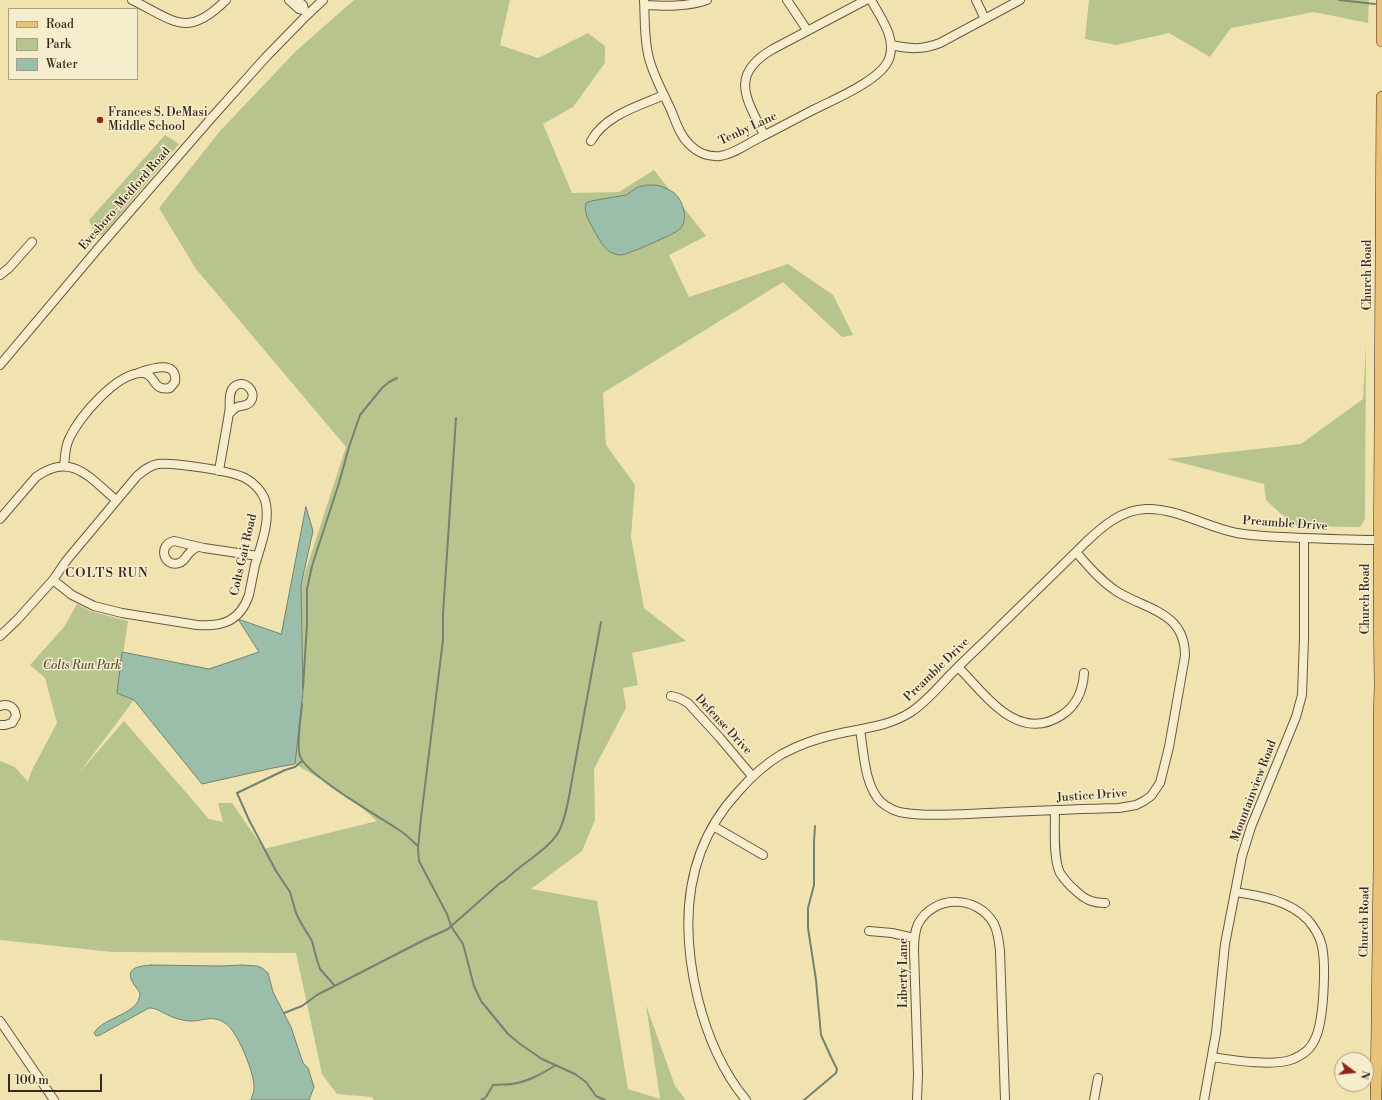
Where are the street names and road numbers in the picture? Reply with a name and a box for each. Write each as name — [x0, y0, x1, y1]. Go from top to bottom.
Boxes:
street label: Tenby Lane — [717, 109, 779, 149]
street label: Evesboro-Medford Road — [76, 145, 174, 253]
street label: Church Road — [1361, 240, 1375, 310]
street label: Colts Gait Road — [228, 513, 260, 597]
street label: Preamble Drive — [1242, 514, 1328, 534]
street label: Church Road — [1359, 564, 1373, 634]
street label: Preamble Drive — [901, 635, 973, 705]
street label: Defense Drive — [691, 692, 755, 758]
street label: Mountainview Road — [1228, 738, 1280, 844]
street label: Justice Drive — [1056, 786, 1128, 806]
street label: Church Road — [1357, 887, 1373, 957]
street label: Liberty Lane — [897, 938, 911, 1008]

